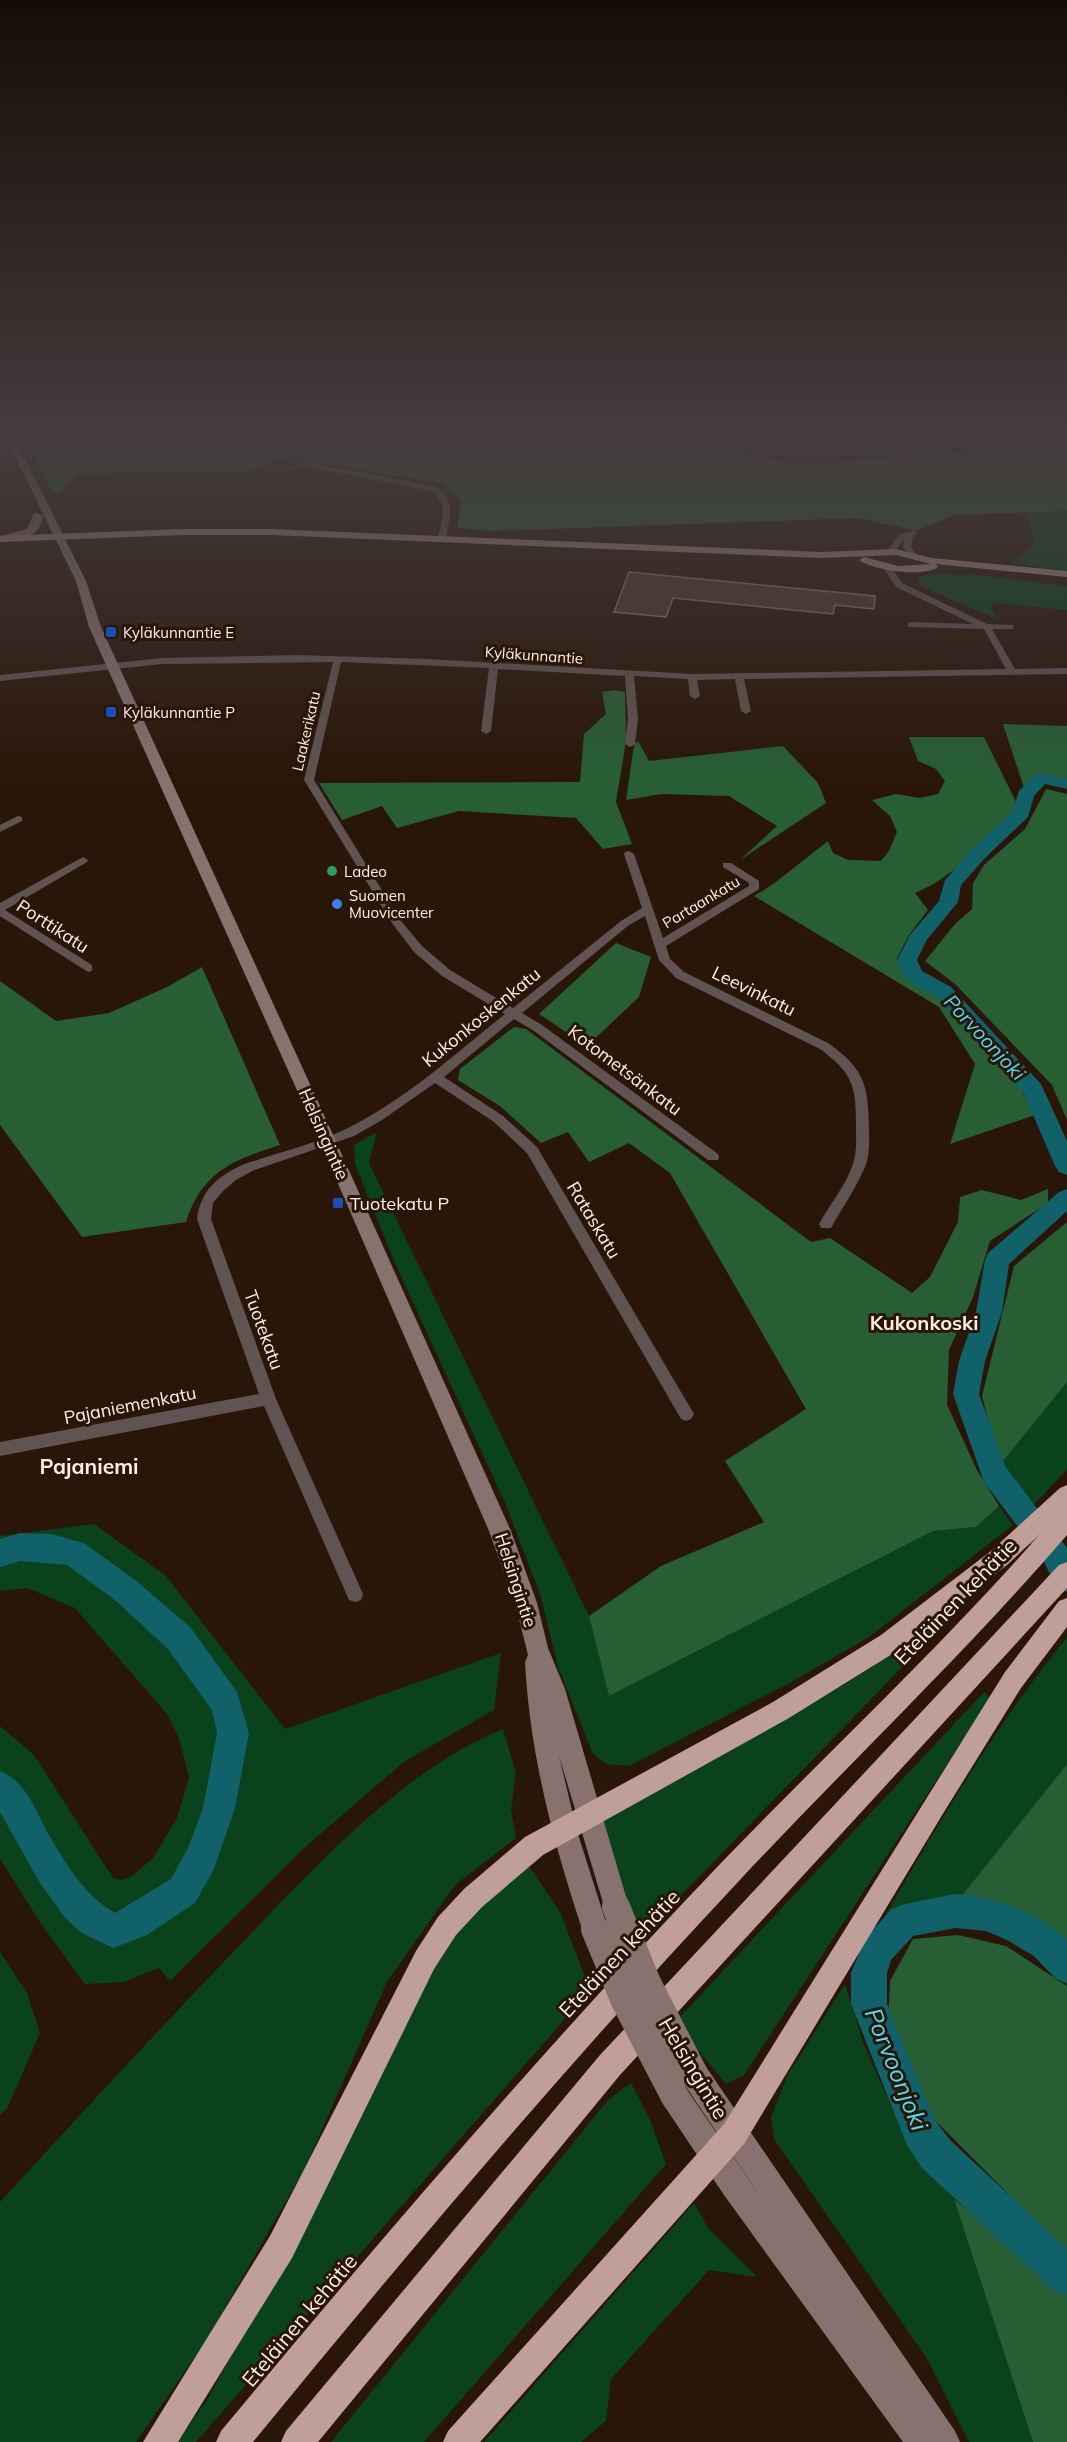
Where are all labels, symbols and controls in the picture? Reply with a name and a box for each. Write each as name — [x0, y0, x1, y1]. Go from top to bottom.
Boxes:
place label: Kyläkunnantie E — [123, 623, 234, 642]
marker: Kyläkunnantie E — [104, 625, 118, 639]
street label: Kyläkunnantie — [484, 642, 584, 668]
street label: Laakerikatu — [288, 689, 324, 773]
place label: Kyläkunnantie P — [123, 703, 235, 722]
marker: Kyläkunnantie P — [104, 705, 118, 719]
place label: Ladeo — [344, 862, 387, 881]
marker: Ladeo — [325, 864, 339, 878]
street label: Partaankatu — [659, 871, 743, 933]
place label: Suomen Muovicenter — [349, 886, 434, 922]
street label: Porttikatu — [12, 894, 94, 958]
marker: Suomen Muovicenter — [330, 897, 344, 911]
street label: Leevinkatu — [708, 961, 800, 1021]
street label: Kukonkoskenkatu — [417, 962, 545, 1072]
water label: Porvoonjoki — [939, 989, 1031, 1085]
street label: Kotometsänkatu — [563, 1020, 687, 1120]
street label: Helsingintie — [294, 1085, 354, 1183]
street label: Rataskatu — [562, 1177, 626, 1263]
place label: Tuotekatu P — [350, 1192, 449, 1215]
marker: Tuotekatu P — [331, 1196, 345, 1210]
street label: Tuotekatu — [239, 1287, 289, 1373]
district label: Kukonkoski — [870, 1310, 978, 1335]
street label: Pajaniemenkatu — [62, 1381, 198, 1429]
district label: Pajaniemi — [39, 1453, 139, 1479]
street label: Helsingintie — [490, 1530, 542, 1630]
street label: Eteläinen kehätie — [888, 1532, 1022, 1670]
street label: Eteläinen kehätie — [553, 1884, 685, 2022]
water label: Porvoonjoki — [859, 2003, 935, 2135]
street label: Helsingintie — [654, 2012, 734, 2124]
street label: Eteläinen kehätie — [236, 2248, 362, 2392]

